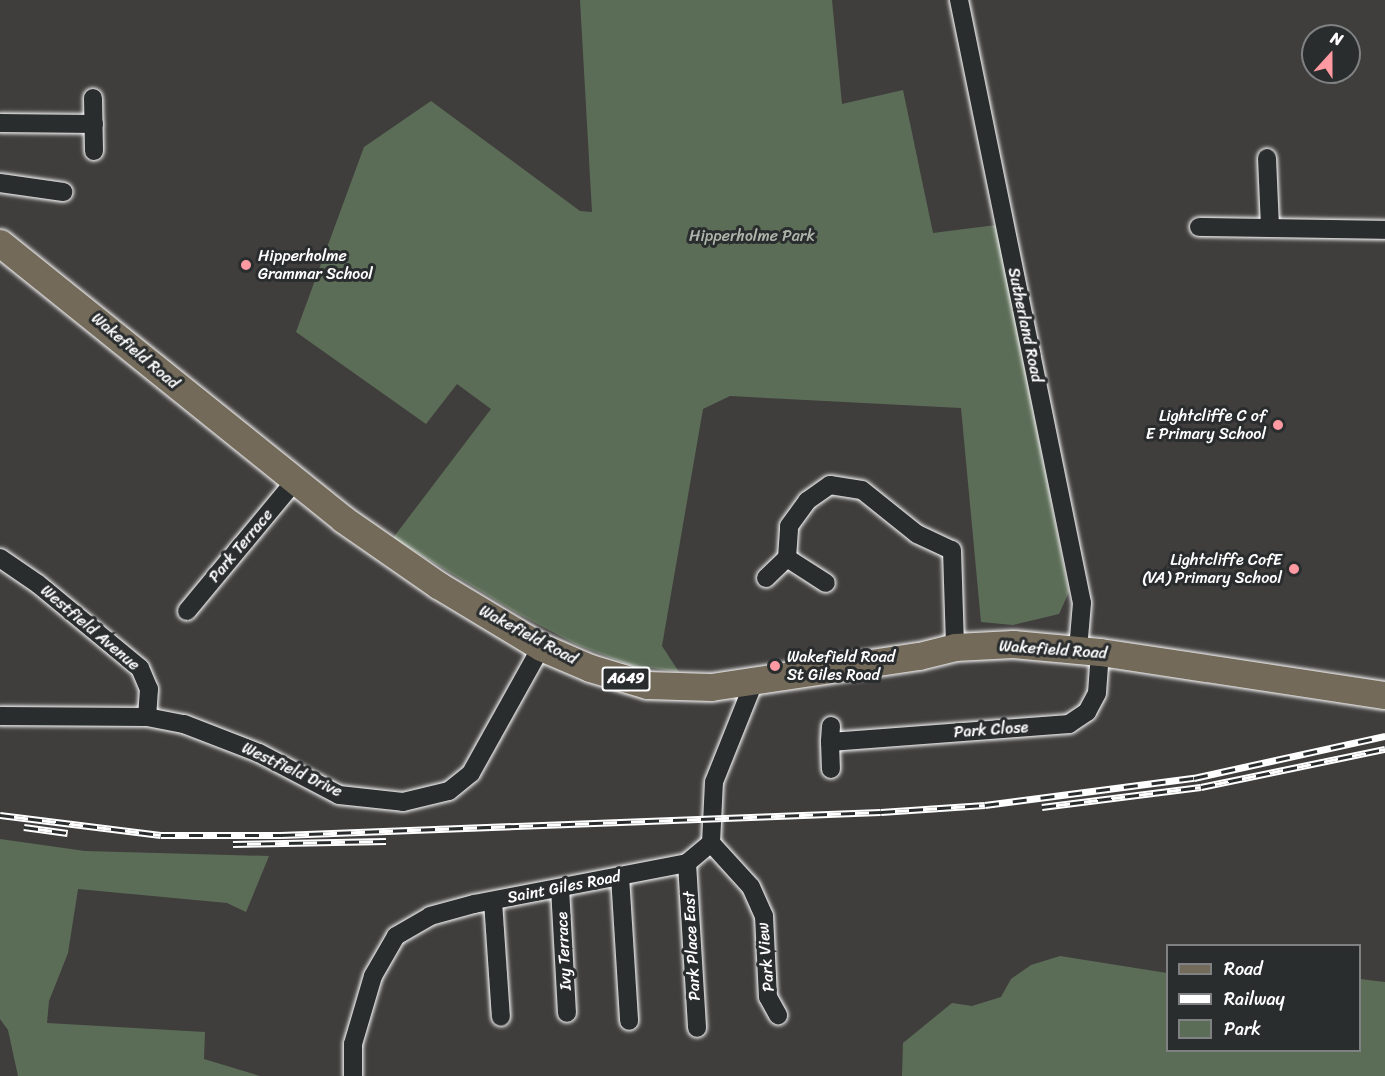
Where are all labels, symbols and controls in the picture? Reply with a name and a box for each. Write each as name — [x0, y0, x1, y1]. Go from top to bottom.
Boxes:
text: N — [1327, 23, 1347, 54]
north arrow — [1301, 24, 1361, 84]
park label: Hipperholme Park — [689, 226, 815, 246]
place label: Hipperholme Grammar School — [258, 246, 373, 284]
marker: Hipperholme Grammar School — [239, 258, 253, 272]
street label: Sutherland Road — [1003, 266, 1047, 384]
street label: Wakefield Road — [87, 309, 183, 393]
place label: Lightcliffe C of E Primary School — [1146, 406, 1266, 444]
marker: Lightcliffe C of E Primary School — [1271, 418, 1285, 432]
street label: Park Terrace — [205, 506, 277, 586]
place label: Lightcliffe CofE (VA) Primary School — [1142, 550, 1282, 588]
marker: Lightcliffe CofE (VA) Primary School — [1287, 562, 1301, 576]
street label: Westfield Avenue — [37, 581, 143, 675]
street label: Wakefield Road — [476, 601, 580, 669]
street label: Wakefield Road — [998, 637, 1108, 663]
place label: Wakefield Road St Giles Road — [787, 647, 895, 685]
marker: Wakefield Road St Giles Road — [768, 659, 782, 673]
road number: A649 — [600, 667, 652, 691]
street label: Park Close — [953, 718, 1029, 742]
street label: Westfield Drive — [239, 738, 345, 802]
street label: Saint Giles Road — [506, 867, 622, 907]
street label: Park Place East — [680, 890, 704, 1002]
street label: Ivy Terrace — [552, 911, 576, 991]
street label: Park View — [753, 921, 779, 993]
legend — [1166, 944, 1361, 1052]
text: Road — [1224, 953, 1263, 985]
text: Railway — [1224, 983, 1285, 1015]
text: Park — [1224, 1013, 1261, 1045]

